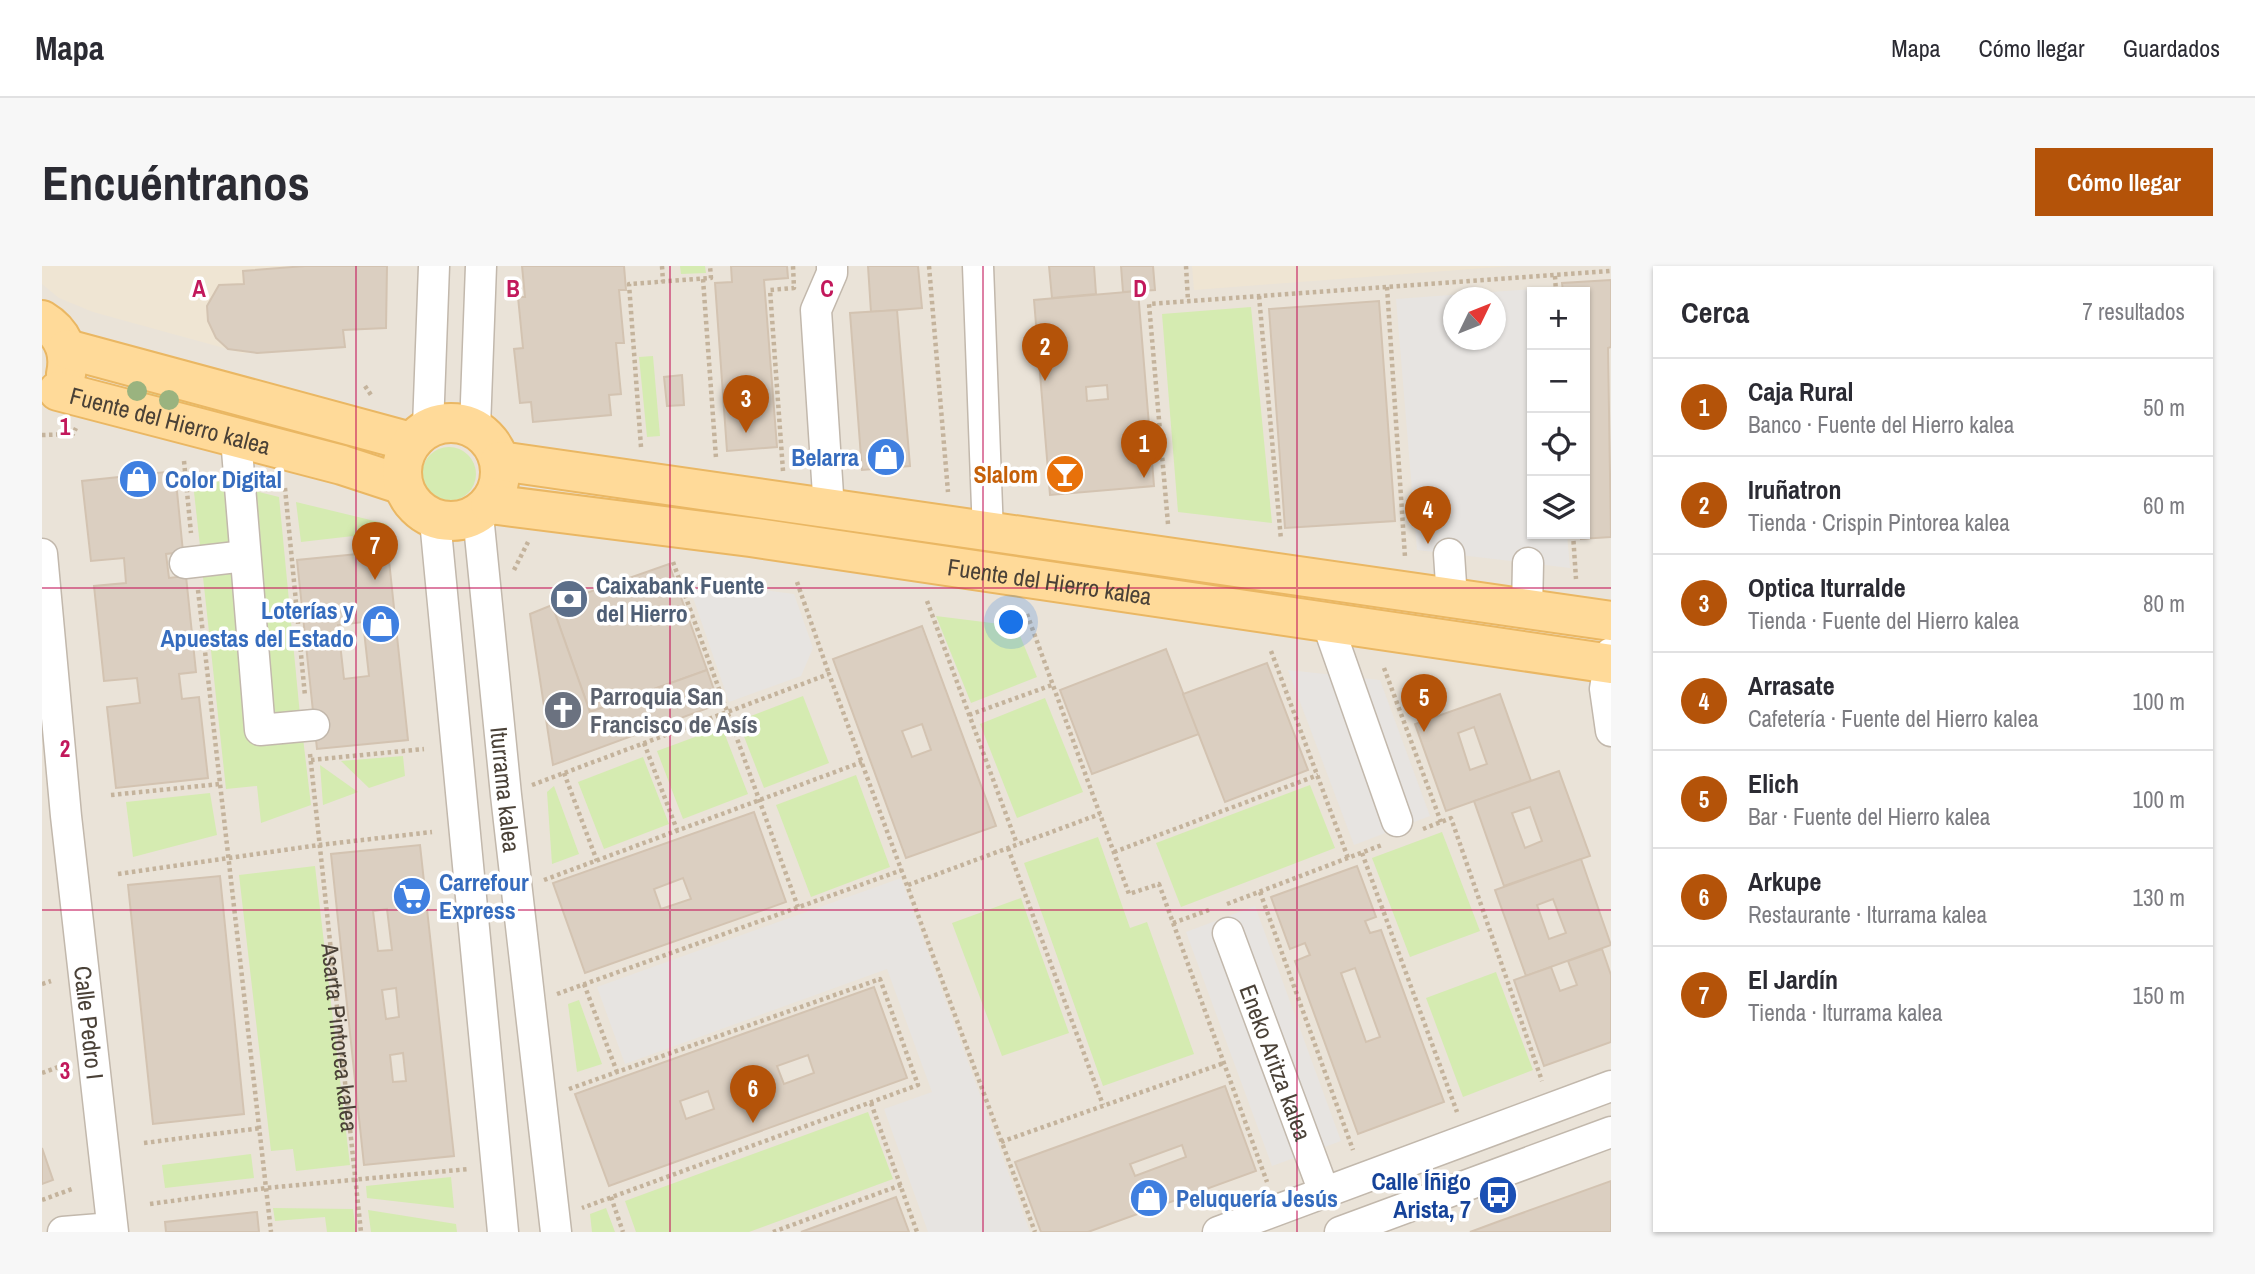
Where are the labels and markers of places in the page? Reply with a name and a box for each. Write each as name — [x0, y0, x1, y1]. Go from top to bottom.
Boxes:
pin: 2 — [1022, 323, 1068, 381]
pin: 3 — [723, 375, 769, 433]
pin: 1 — [1121, 420, 1167, 478]
shop icon: Belarra — [865, 436, 907, 478]
place label: Belarra — [791, 441, 859, 473]
bar icon: Slalom — [1044, 453, 1086, 495]
shop icon: Color Digital — [117, 458, 159, 500]
place label: Slalom — [973, 458, 1038, 490]
place label: Color Digital — [165, 463, 282, 495]
pin: 4 — [1405, 486, 1451, 544]
pin: 7 — [352, 522, 398, 580]
place label: Caixabank Fuente del Hierro — [596, 569, 764, 629]
bank icon: Caixabank Fuente del Hierro — [548, 578, 590, 620]
place label: Loterías y Apuestas del Estado — [160, 594, 354, 654]
shop icon: Loterías y Apuestas del Estado — [360, 603, 402, 645]
pin: 5 — [1401, 674, 1447, 732]
place label: Parroquia San Francisco de Asís — [590, 680, 758, 740]
church icon: Parroquia San Francisco de Asís — [542, 689, 584, 731]
place label: Carrefour Express — [439, 866, 529, 926]
supermarket icon: Carrefour Express — [391, 875, 433, 917]
pin: 6 — [730, 1065, 776, 1123]
place label: Calle Íñigo Arista, 7 — [1371, 1165, 1471, 1225]
bus stop icon: Calle Íñigo Arista, 7 — [1477, 1174, 1519, 1216]
shop icon: Peluquería Jesús — [1128, 1177, 1170, 1219]
place label: Peluquería Jesús — [1176, 1182, 1338, 1214]

